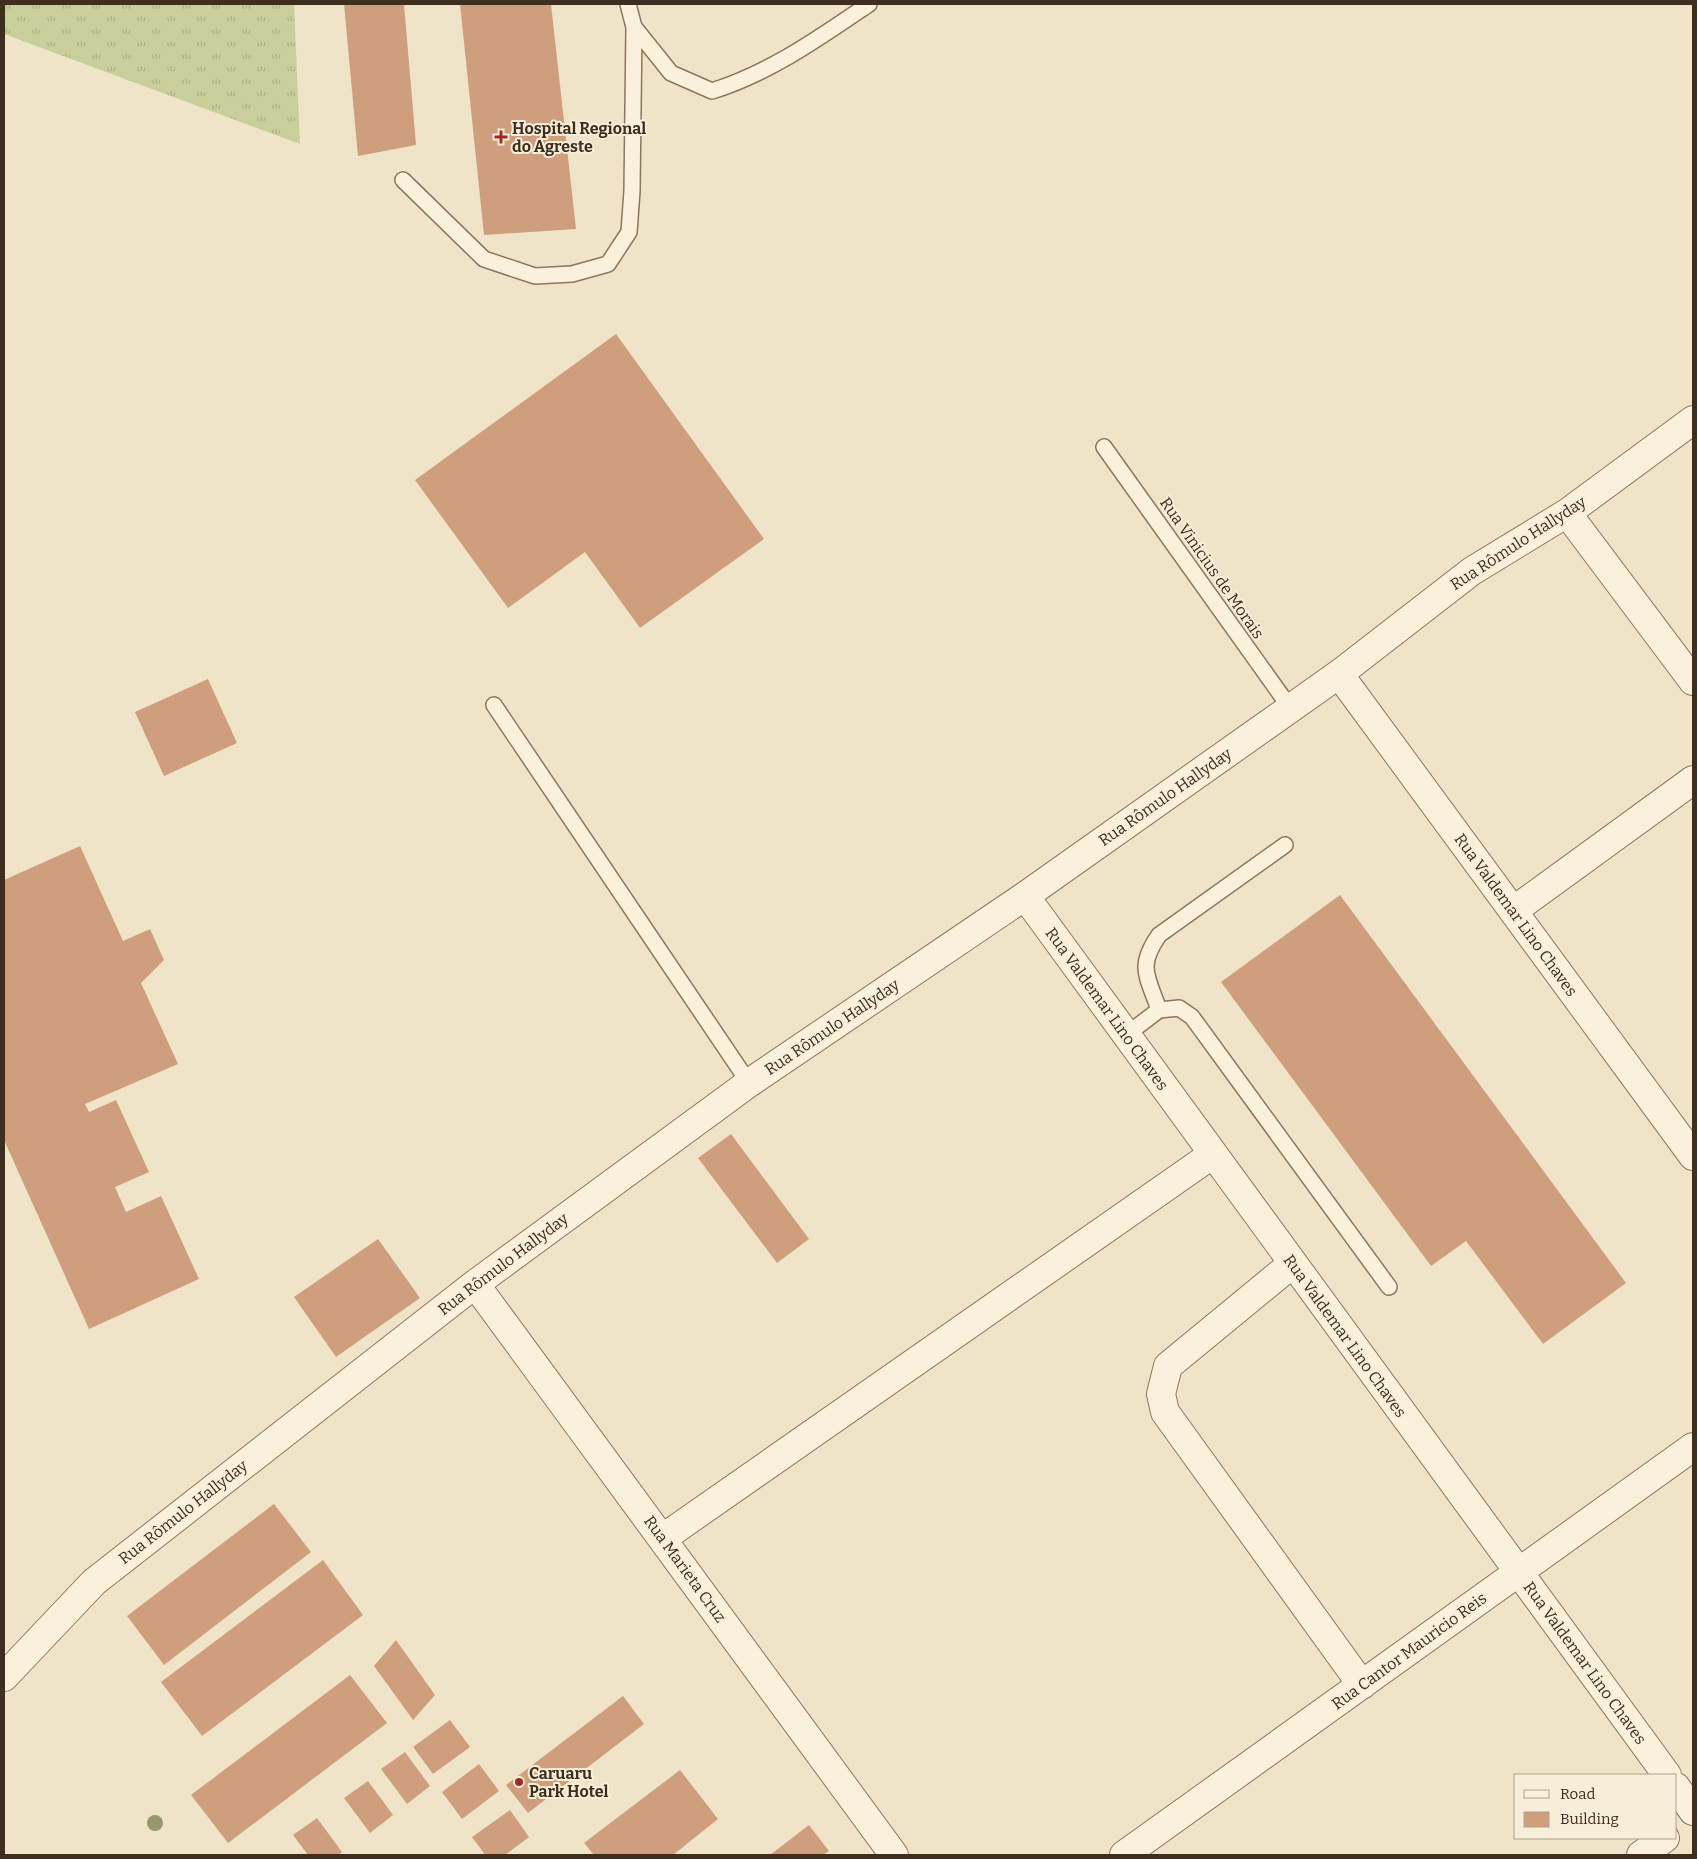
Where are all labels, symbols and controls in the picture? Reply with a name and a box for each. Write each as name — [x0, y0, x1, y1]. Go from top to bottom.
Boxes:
place label: Hospital Regional do Agreste — [512, 119, 646, 156]
marker: Hospital Regional do Agreste — [494, 130, 508, 144]
street label: Rua Rômulo Hallyday — [1447, 492, 1590, 594]
street label: Rua Vinicius de Morais — [1156, 494, 1268, 642]
street label: Rua Rômulo Hallyday — [1095, 744, 1236, 850]
street label: Rua Valdemar Lino Chaves — [1451, 830, 1581, 1000]
street label: Rua Valdemar Lino Chaves — [1042, 924, 1172, 1094]
street label: Rua Rômulo Hallyday — [761, 975, 903, 1079]
street label: Rua Rômulo Hallyday — [434, 1209, 572, 1319]
street label: Rua Valdemar Lino Chaves — [1280, 1251, 1410, 1421]
street label: Rua Rômulo Hallyday — [115, 1456, 252, 1568]
street label: Rua Marieta Cruz — [640, 1512, 730, 1626]
street label: Rua Valdemar Lino Chaves — [1520, 1578, 1650, 1748]
street label: Rua Cantor Mauricio Reis — [1328, 1588, 1490, 1714]
place label: Caruaru Park Hotel — [529, 1764, 609, 1801]
legend — [1514, 1774, 1677, 1839]
marker: Caruaru Park Hotel — [513, 1776, 525, 1788]
text: Road — [1560, 1785, 1595, 1803]
text: Building — [1560, 1810, 1619, 1828]

